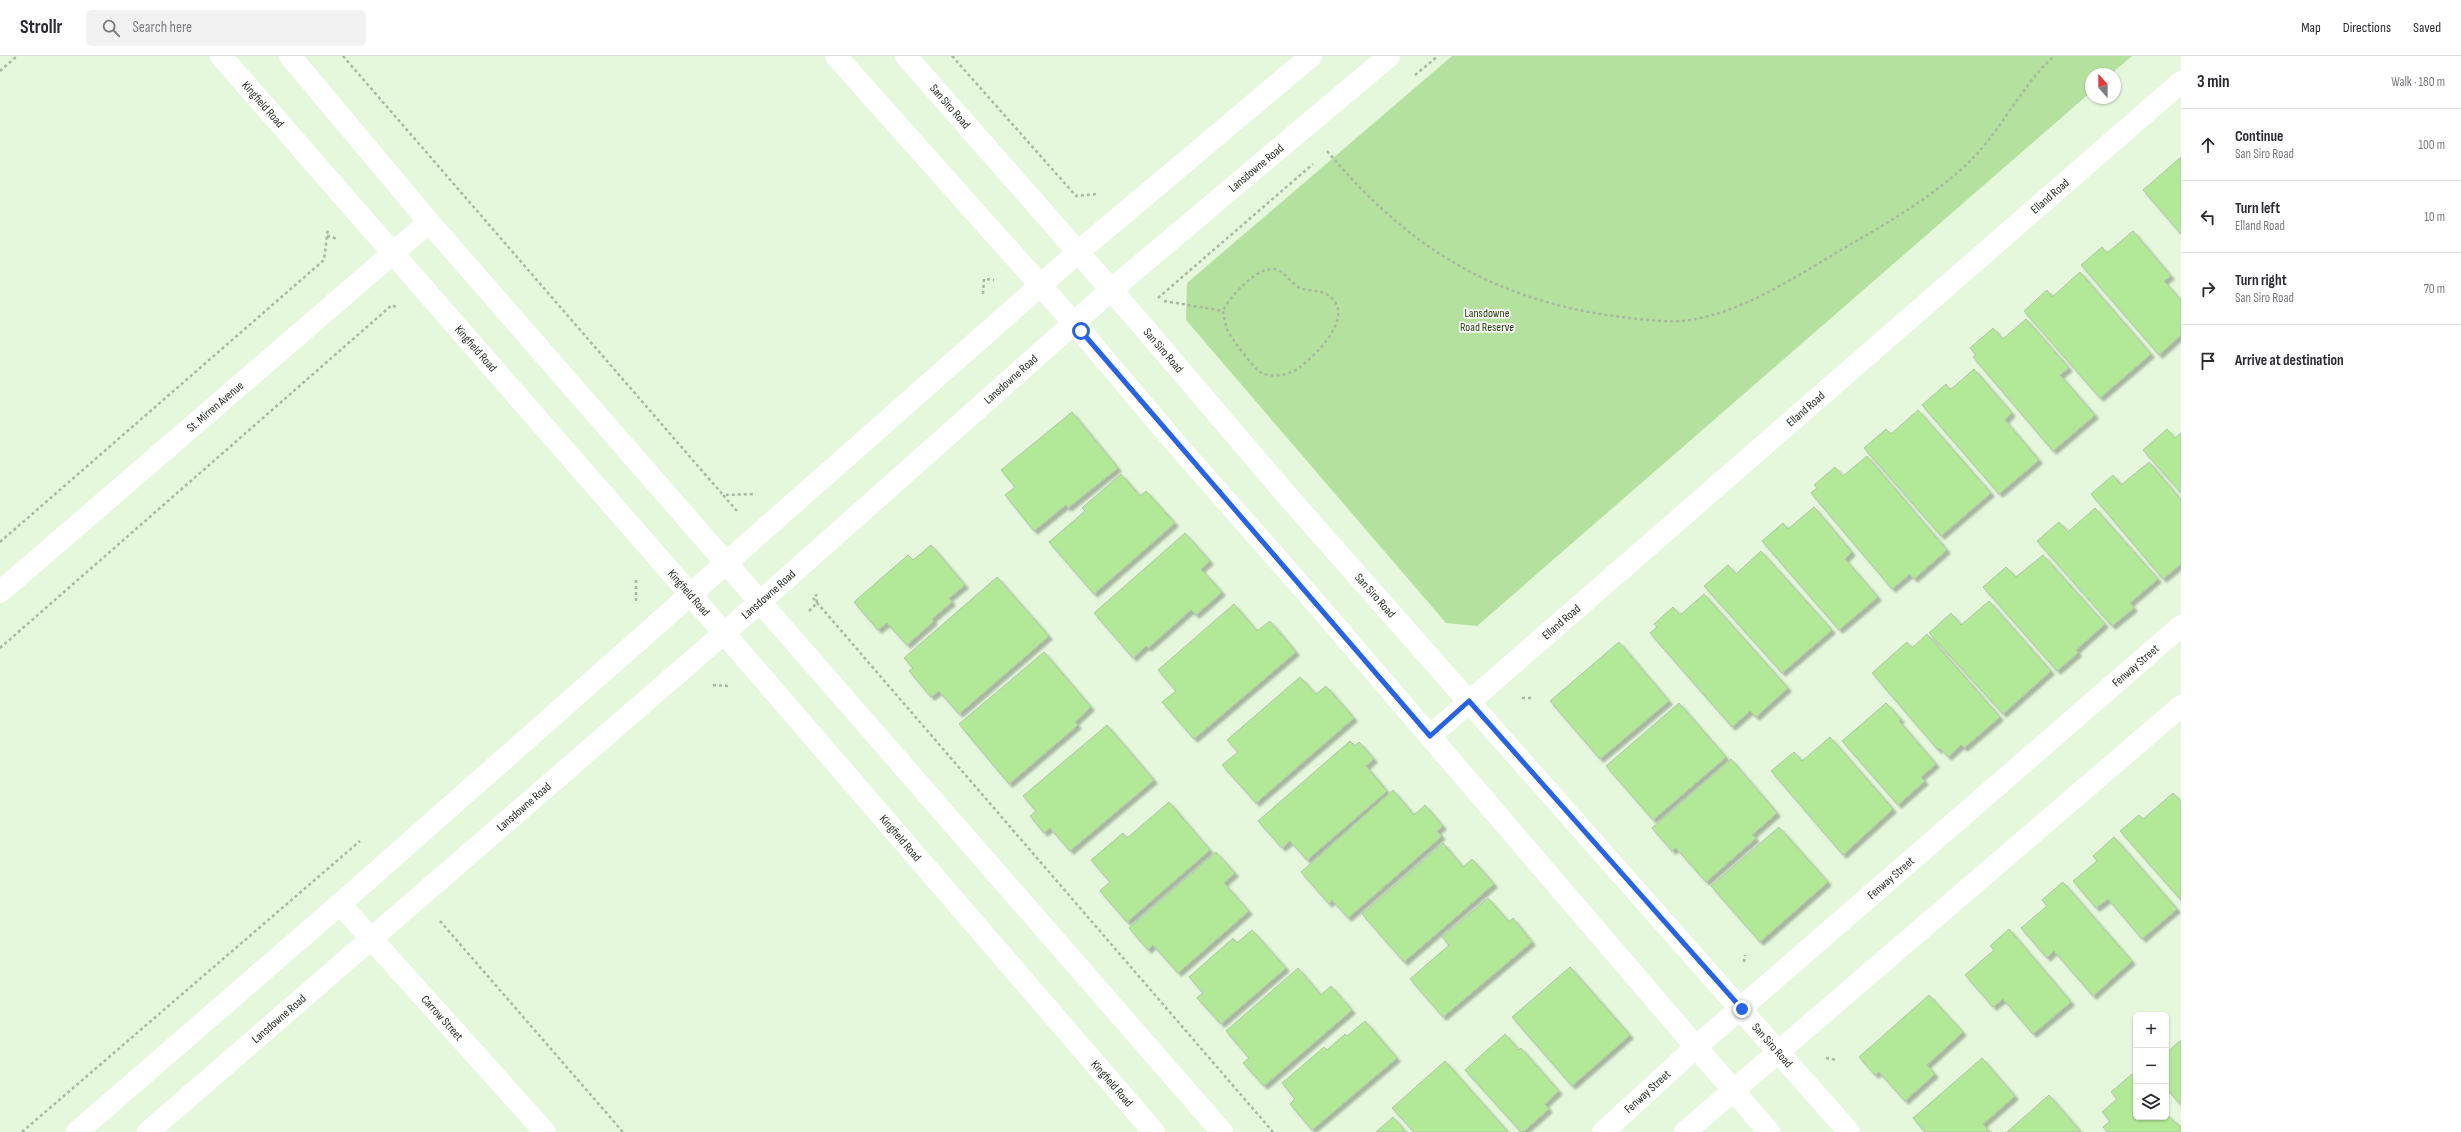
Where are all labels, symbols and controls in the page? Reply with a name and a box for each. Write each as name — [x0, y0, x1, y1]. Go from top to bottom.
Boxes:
search box — [86, 10, 366, 46]
text: Strollr — [20, 16, 62, 39]
icon: search — [100, 17, 122, 39]
text: Search here — [132, 18, 192, 37]
text: Map — [2301, 19, 2321, 36]
text: Directions — [2343, 19, 2391, 36]
text: Saved — [2413, 19, 2441, 36]
north arrow — [2085, 68, 2121, 104]
text: 3 min — [2197, 72, 2230, 92]
text: Walk · 180 m — [2391, 74, 2445, 90]
street label: Kingfield Road — [239, 78, 287, 131]
street label: San Siro Road — [927, 81, 974, 132]
text: Continue — [2235, 127, 2284, 146]
icon: ahead — [2197, 134, 2219, 156]
text: 100 m — [2418, 137, 2445, 153]
street label: Lansdowne Road — [1226, 140, 1287, 195]
text: San Siro Road — [2235, 146, 2294, 162]
street label: Elland Road — [2028, 175, 2072, 217]
text: Turn left — [2235, 199, 2280, 218]
icon: left — [2197, 206, 2219, 228]
text: 10 m — [2424, 209, 2445, 225]
text: Elland Road — [2235, 218, 2285, 234]
text: Turn right — [2235, 271, 2287, 290]
icon: right — [2197, 278, 2219, 300]
text: 70 m — [2424, 281, 2445, 297]
text: San Siro Road — [2235, 290, 2294, 306]
park label: Lansdowne Road Reserve — [1460, 306, 1514, 335]
street label: Kingfield Road — [452, 322, 500, 375]
route start — [1072, 322, 1090, 340]
street label: San Siro Road — [1140, 325, 1187, 376]
icon: arrive — [2197, 350, 2219, 372]
street label: Lansdowne Road — [981, 351, 1041, 407]
text: Arrive at destination — [2235, 351, 2344, 370]
street label: St. Mirren Avenue — [183, 378, 247, 435]
street label: Elland Road — [1783, 388, 1828, 430]
street label: Kingfield Road — [665, 566, 713, 619]
street label: Lansdowne Road — [738, 567, 799, 622]
street label: San Siro Road — [1352, 570, 1399, 621]
street label: Elland Road — [1539, 601, 1584, 643]
street label: Fenway Street — [2109, 641, 2162, 690]
street label: Lansdowne Road — [493, 779, 554, 834]
street label: Kingfield Road — [876, 811, 925, 864]
street label: Fenway Street — [1864, 853, 1918, 902]
street label: Lansdowne Road — [248, 991, 309, 1046]
street label: Carrow Street — [418, 992, 467, 1044]
route end — [1733, 1000, 1751, 1018]
map controls — [2133, 1012, 2169, 1120]
button: + — [2133, 1012, 2169, 1048]
street label: San Siro Road — [1749, 1020, 1796, 1071]
button: − — [2133, 1048, 2169, 1084]
street label: Kingfield Road — [1088, 1057, 1136, 1110]
street label: Fenway Street — [1621, 1066, 1674, 1116]
button: layers — [2133, 1084, 2169, 1120]

